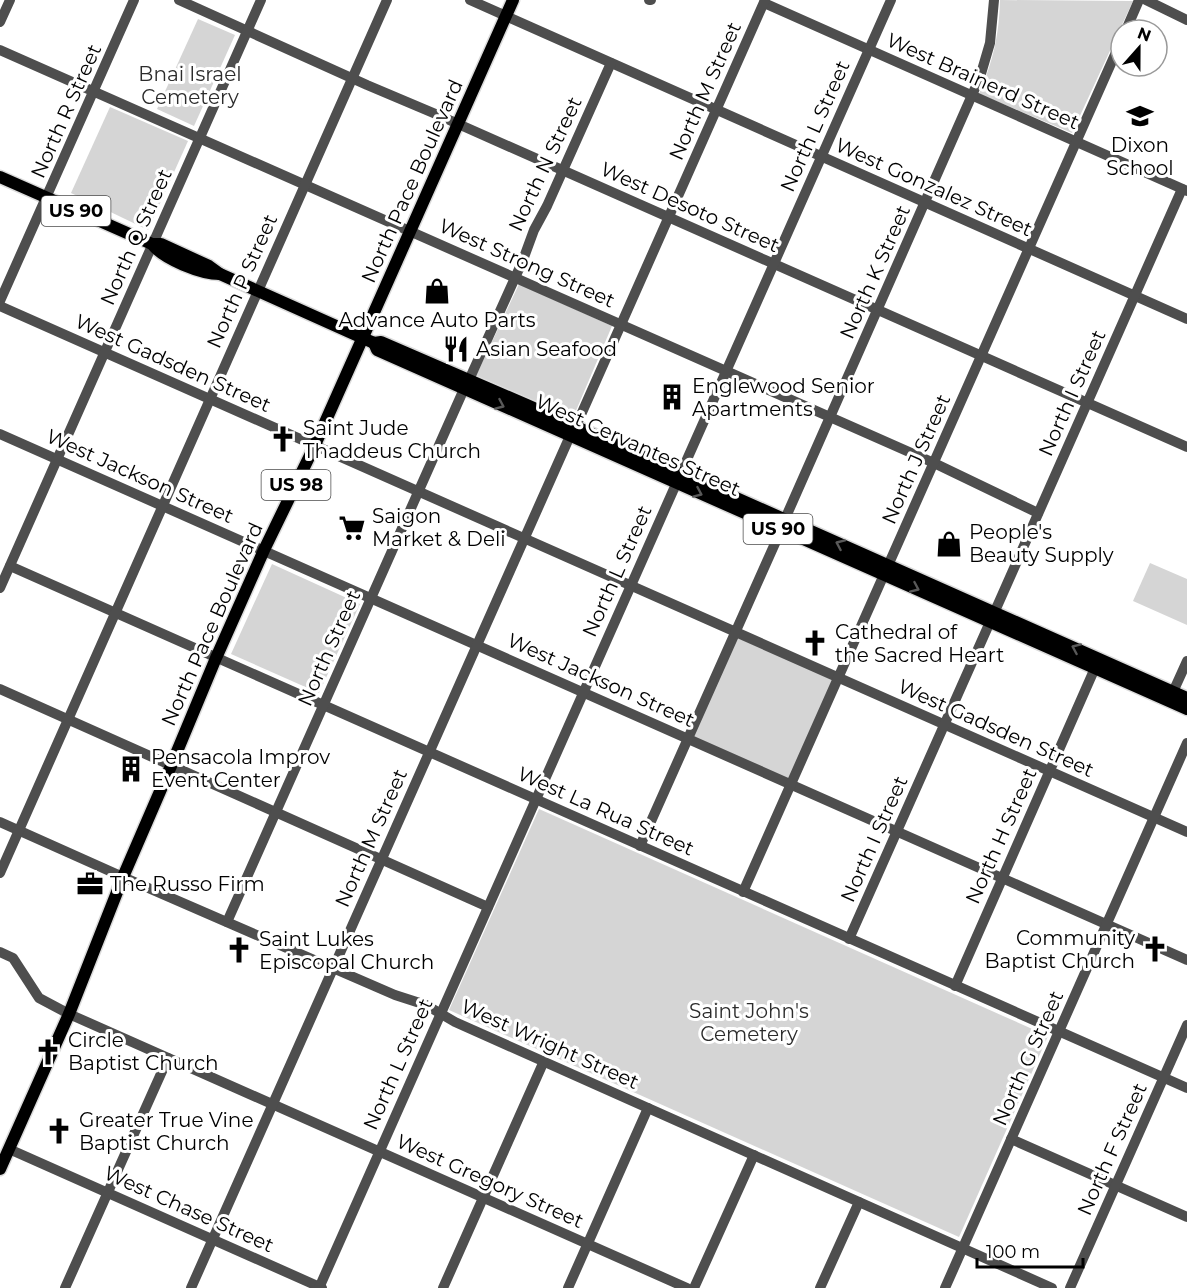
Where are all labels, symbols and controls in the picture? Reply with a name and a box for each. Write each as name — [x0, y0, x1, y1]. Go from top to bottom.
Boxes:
street label: North M Street — [664, 18, 746, 164]
north arrow — [1109, 18, 1169, 78]
text: N — [1135, 23, 1154, 46]
street label: West Brainerd Street — [883, 28, 1083, 134]
street label: North R Street — [26, 40, 106, 182]
street label: North L Street — [775, 56, 855, 196]
park label: Bnai Israel Cemetery — [138, 62, 242, 109]
street label: North Pace Boulevard — [356, 76, 468, 286]
street label: North N Street — [503, 93, 587, 235]
school or university icon: Dixon School — [1125, 101, 1155, 131]
street label: West Gonzalez Street — [832, 133, 1036, 241]
place label: Dixon School — [1106, 133, 1174, 180]
street label: West Desoto Street — [597, 157, 783, 257]
street label: North Q Street — [95, 165, 177, 309]
road number: US 90 — [42, 196, 110, 226]
street label: North K Street — [835, 201, 915, 343]
street label: North P Street — [202, 210, 282, 352]
street label: West Strong Street — [435, 213, 619, 313]
shop icon: Advance Auto Parts — [422, 276, 452, 306]
place label: Advance Auto Parts — [338, 308, 536, 332]
street label: West Gadsden Street — [71, 309, 275, 417]
street label: North I Street — [1033, 326, 1111, 460]
restaurant icon: Asian Seafood — [441, 334, 471, 364]
place label: Asian Seafood — [476, 337, 617, 361]
place label: Englewood Senior Apartments — [692, 374, 875, 421]
building icon: Englewood Senior Apartments — [657, 382, 687, 412]
street label: West Cervantes Street — [532, 389, 744, 501]
street label: North J Street — [877, 390, 955, 528]
one-way arrow — [494, 398, 505, 410]
place label: Saint Jude Thaddeus Church — [303, 416, 481, 463]
street label: West Jackson Street — [43, 424, 237, 528]
church icon: Saint Jude Thaddeus Church — [268, 424, 298, 454]
road number: US 98 — [262, 470, 330, 500]
one-way arrow — [691, 485, 702, 497]
street label: North L Street — [577, 501, 657, 641]
place label: Saigon Market & Deli — [372, 504, 506, 551]
supermarket icon: Saigon Market & Deli — [337, 513, 367, 543]
road number: US 90 — [744, 514, 812, 544]
street label: North Pace Boulevard — [156, 519, 268, 729]
place label: People's Beauty Supply — [969, 520, 1114, 567]
shop icon: People's Beauty Supply — [934, 529, 964, 559]
one-way arrow — [835, 539, 846, 551]
one-way arrow — [908, 581, 919, 593]
street label: North Street — [293, 586, 365, 710]
place label: Cathedral of the Sacred Heart — [835, 620, 1004, 667]
street label: West Jackson Street — [504, 628, 698, 732]
church icon: Cathedral of the Sacred Heart — [800, 628, 830, 658]
one-way arrow — [1071, 644, 1082, 656]
street label: West Gadsden Street — [894, 674, 1098, 782]
place label: Pensacola Improv Event Center — [151, 745, 330, 792]
building icon: Pensacola Improv Event Center — [116, 754, 146, 784]
street label: West La Rua Street — [514, 761, 698, 861]
street label: North H Street — [960, 764, 1042, 908]
street label: North M Street — [330, 765, 412, 911]
street label: North I Street — [835, 772, 913, 906]
office icon: The Russo Firm — [75, 869, 105, 899]
place label: The Russo Firm — [110, 872, 265, 896]
place label: Community Baptist Church — [984, 926, 1135, 973]
place label: Saint Lukes Episcopal Church — [259, 927, 434, 974]
church icon: Community Baptist Church — [1140, 934, 1170, 964]
church icon: Saint Lukes Episcopal Church — [224, 935, 254, 965]
street label: North G Street — [988, 987, 1068, 1129]
street label: North L Street — [358, 994, 438, 1134]
street label: West Wright Street — [457, 994, 643, 1094]
park label: Saint John's Cemetery — [689, 999, 809, 1046]
place label: Circle Baptist Church — [68, 1028, 219, 1075]
church icon: Circle Baptist Church — [33, 1037, 63, 1067]
street label: North F Street — [1072, 1079, 1152, 1219]
place label: Greater True Vine Baptist Church — [79, 1108, 253, 1155]
church icon: Greater True Vine Baptist Church — [44, 1116, 74, 1146]
street label: West Gregory Street — [393, 1129, 587, 1233]
street label: West Chase Street — [100, 1161, 278, 1257]
scale bar — [977, 1231, 1084, 1269]
text: 100 m — [986, 1241, 1040, 1263]

